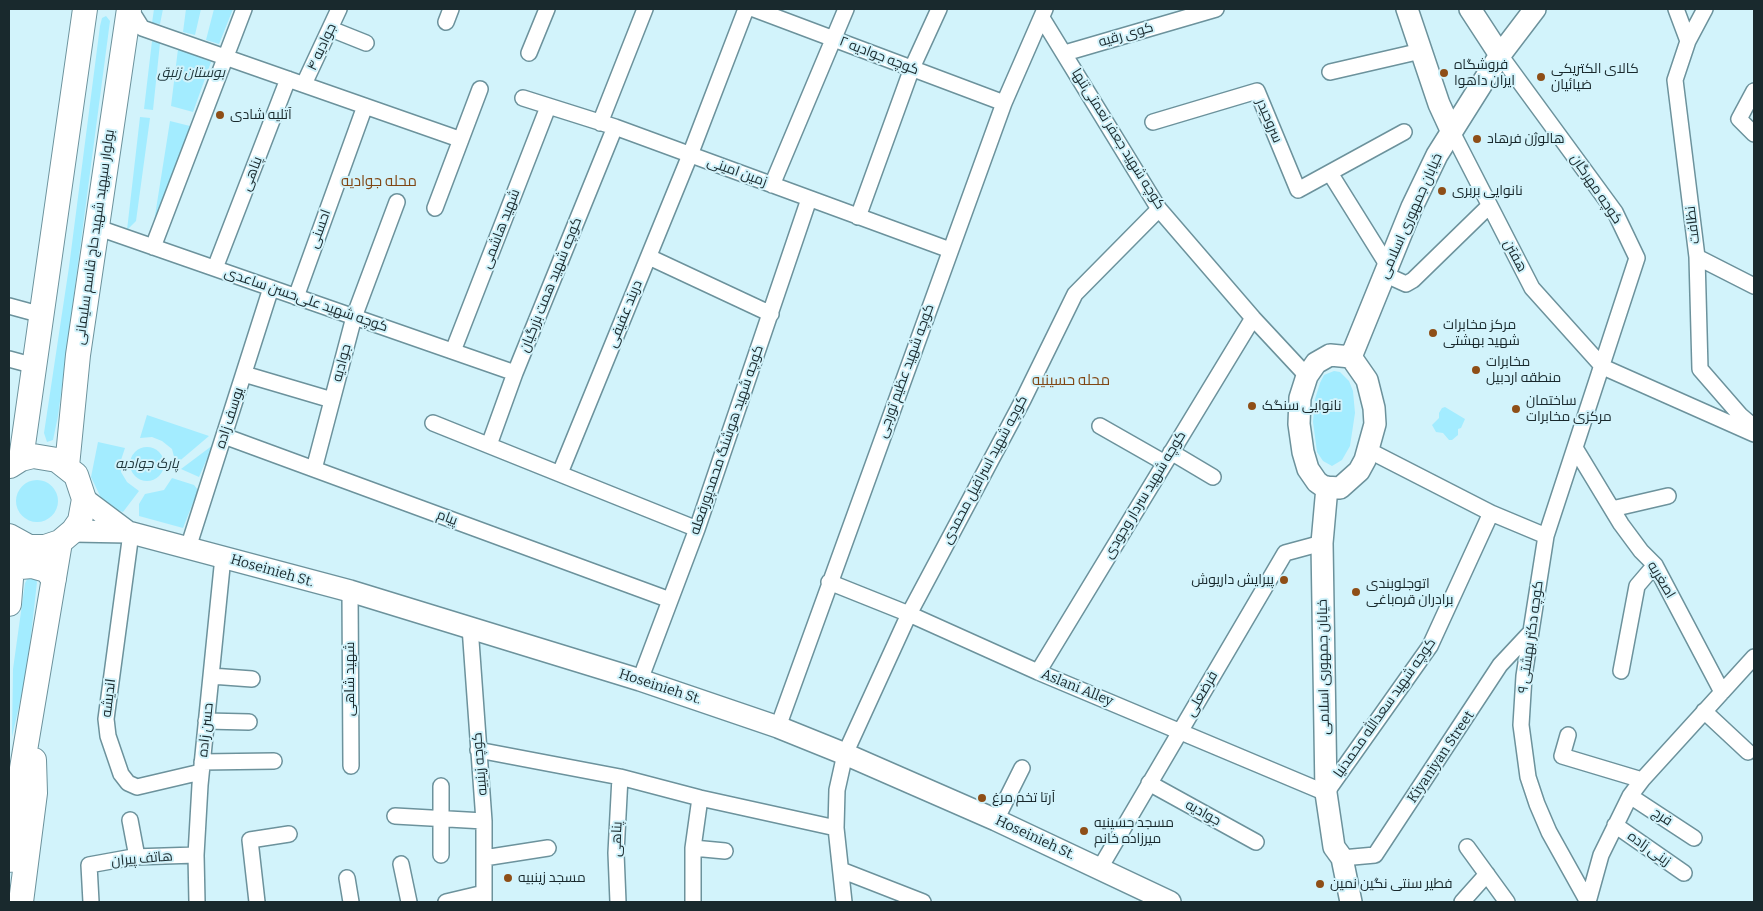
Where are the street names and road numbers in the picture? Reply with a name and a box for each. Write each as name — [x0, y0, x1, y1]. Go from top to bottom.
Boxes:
street label: کوی رقیه — [1096, 19, 1156, 51]
street label: جوادیه ۴ — [304, 21, 340, 73]
street label: کوچه جوادیه ۲ — [837, 33, 921, 79]
street label: کوچه شهید جعفر نعمتی‌تنها — [1068, 65, 1168, 213]
street label: سروحیدر — [1252, 96, 1286, 146]
street label: بولوار سپهبد شهید حاج قاسم سلیمانی — [72, 128, 118, 346]
street label: خیابان جمهوری اسلامی — [1376, 151, 1446, 281]
street label: کوچه مهرگان — [1566, 151, 1626, 227]
street label: زمین امینی — [705, 153, 769, 191]
street label: پناهی — [238, 154, 266, 194]
street label: شهید هاشمی — [478, 187, 524, 271]
street label: نظافت — [1682, 205, 1704, 245]
street label: احسنی — [305, 207, 335, 251]
street label: کوچه شهید همت بزرگیان — [516, 215, 586, 355]
street label: هفتن — [1500, 237, 1530, 275]
street label: کوچه شهید علی‌حسن ساعدی — [222, 264, 390, 336]
street label: دربند عفیفی — [604, 278, 646, 350]
street label: کوچه شهید عظیم تورجی — [874, 302, 938, 440]
street label: جوادیه — [329, 342, 355, 384]
street label: کوچه شهید هوشنگ محمدپورفعله — [687, 343, 767, 537]
street label: یوسف زاده — [212, 385, 248, 451]
street label: کوچه شهید اسرافیل محمدی — [939, 393, 1031, 547]
street label: کوچه شهید سردار وجودی — [1100, 428, 1190, 562]
street label: پیام — [434, 507, 460, 529]
street label: Hoseinieh St. — [228, 551, 316, 591]
street label: اصغریه — [1643, 558, 1679, 602]
street label: کوچه دکتر بهشتی ۹ — [1515, 580, 1547, 694]
street label: خیابان جمهوری اسلامی — [1314, 599, 1334, 735]
street label: کوچه شهید سعدالله محمدنیا — [1330, 635, 1440, 781]
street label: شهید شاهی — [342, 642, 358, 716]
street label: Hoseinieh St. — [617, 666, 703, 708]
street label: Aslani Alley — [1038, 666, 1116, 710]
street label: فرضعلی — [1182, 668, 1222, 720]
street label: اندیشه — [98, 678, 120, 718]
street label: حسن زاده — [195, 702, 217, 758]
street label: Kiyaniyan Street — [1404, 708, 1478, 806]
street label: کوچه زینبیه — [469, 732, 491, 796]
street label: جوادیه — [1182, 796, 1224, 830]
street label: فرج — [1649, 804, 1675, 830]
street label: Hoseinieh St. — [993, 812, 1077, 864]
street label: پناهی — [608, 821, 626, 857]
street label: زینی زاده — [1624, 828, 1674, 870]
street label: هاتف پیران — [111, 848, 173, 870]

